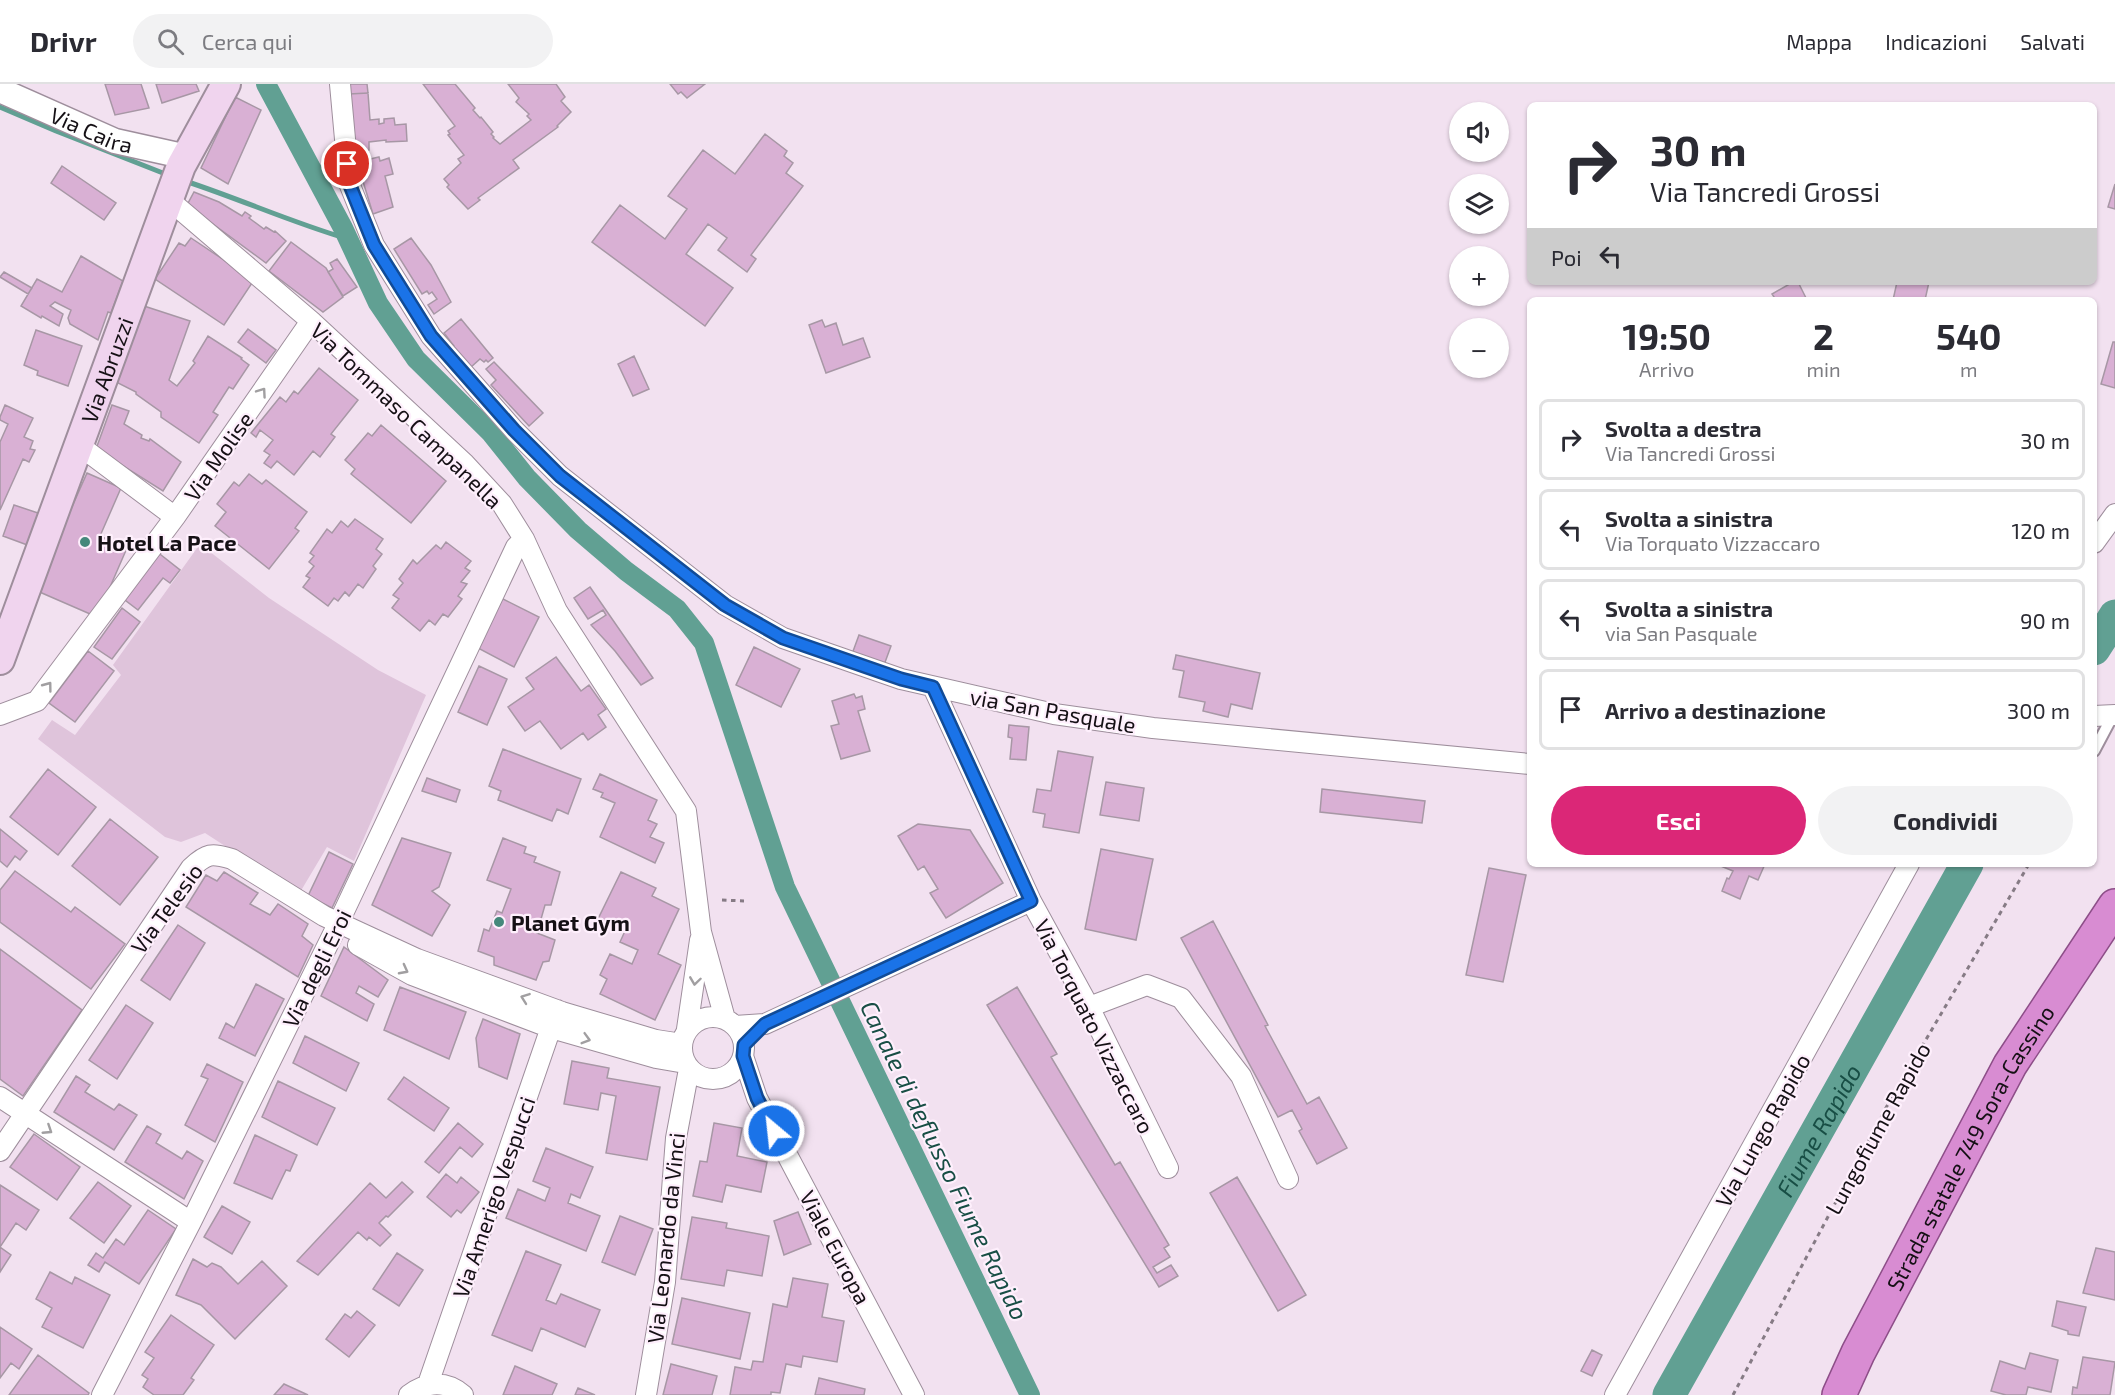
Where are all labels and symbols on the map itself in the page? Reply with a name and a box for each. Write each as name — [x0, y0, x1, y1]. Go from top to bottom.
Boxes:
street label: Via Caira — [46, 101, 135, 158]
pin — [321, 138, 372, 189]
street label: Via Abruzzi — [75, 313, 138, 426]
street label: Via Tommaso Campanella — [306, 317, 508, 513]
one-way arrow — [255, 388, 266, 399]
street label: Via Molise — [178, 407, 258, 505]
place label: Hotel La Pace — [97, 529, 237, 555]
marker: Hotel La Pace — [78, 535, 92, 549]
one-way arrow — [41, 682, 52, 693]
street label: via San Pasquale — [968, 683, 1138, 737]
street label: Via Telesio — [125, 858, 207, 958]
street label: Via degli Eroi — [276, 905, 356, 1031]
place label: Planet Gym — [511, 909, 630, 936]
marker: Planet Gym — [492, 915, 506, 929]
street label: Via Torquato Vizzaccaro — [1030, 915, 1160, 1137]
one-way arrow — [398, 963, 408, 974]
one-way arrow — [689, 976, 701, 985]
one-way arrow — [520, 993, 531, 1006]
water label: Canale di deflusso Fiume Rapido — [855, 996, 1035, 1324]
street label: Strada statale 749 Sora-Cassino — [1880, 1000, 2059, 1295]
one-way arrow — [581, 1031, 591, 1044]
street label: Lungofiume Rapido — [1819, 1038, 1935, 1218]
street label: Via Lungo Rapido — [1709, 1049, 1815, 1211]
water label: Fiume Rapido — [1769, 1059, 1866, 1201]
street label: Via Amerigo Vespucci — [446, 1093, 540, 1301]
position arrow — [742, 1099, 806, 1163]
one-way arrow — [42, 1122, 53, 1133]
street label: Via Leonardo da Vinci — [641, 1131, 689, 1345]
street label: Viale Europa — [795, 1186, 877, 1308]

